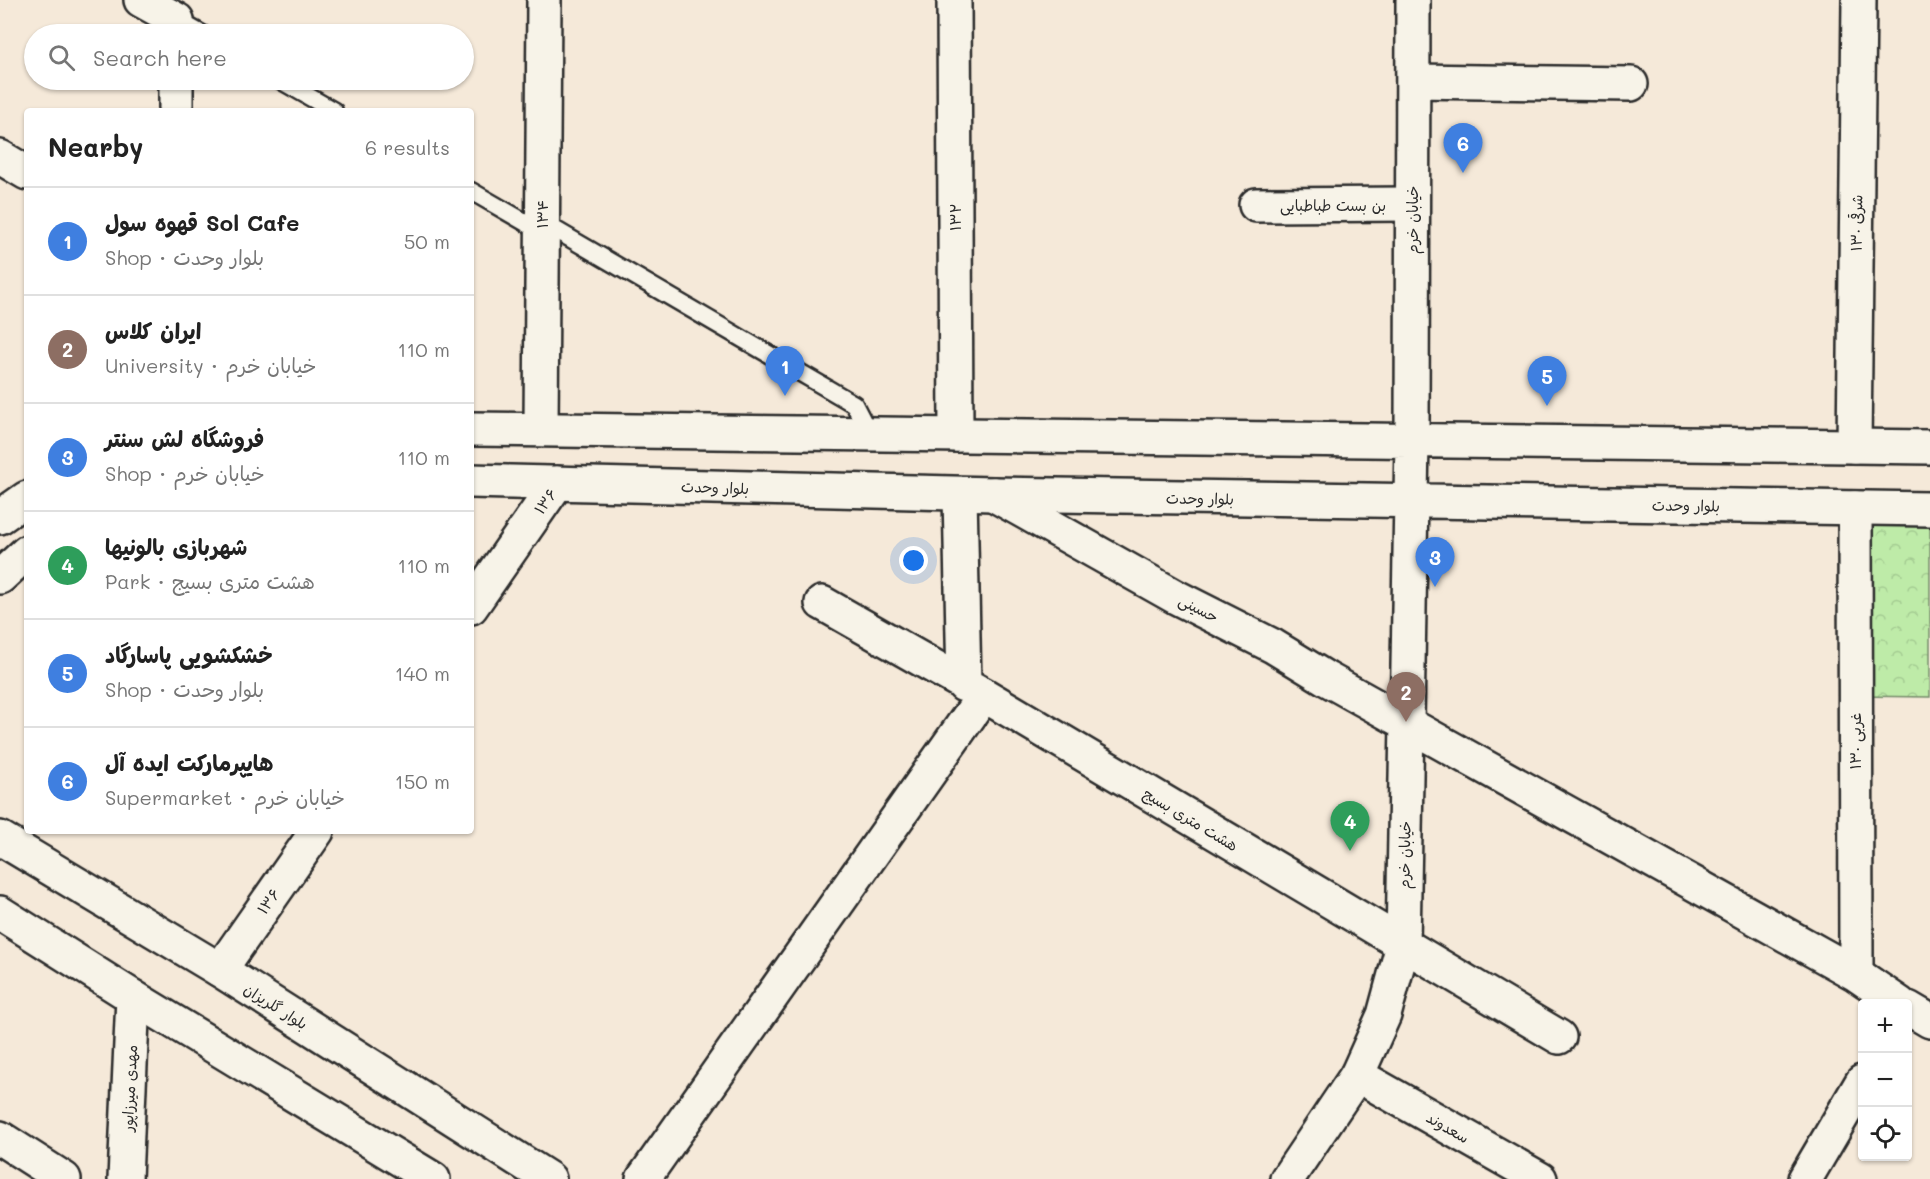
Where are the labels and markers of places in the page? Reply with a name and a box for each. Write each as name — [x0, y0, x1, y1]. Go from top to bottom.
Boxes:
pin: 6 — [1444, 124, 1482, 173]
pin: 1 — [766, 346, 804, 396]
pin: 5 — [1528, 356, 1566, 406]
pin: 3 — [1416, 538, 1454, 587]
pin: 2 — [1386, 672, 1426, 722]
pin: 4 — [1330, 802, 1370, 851]

